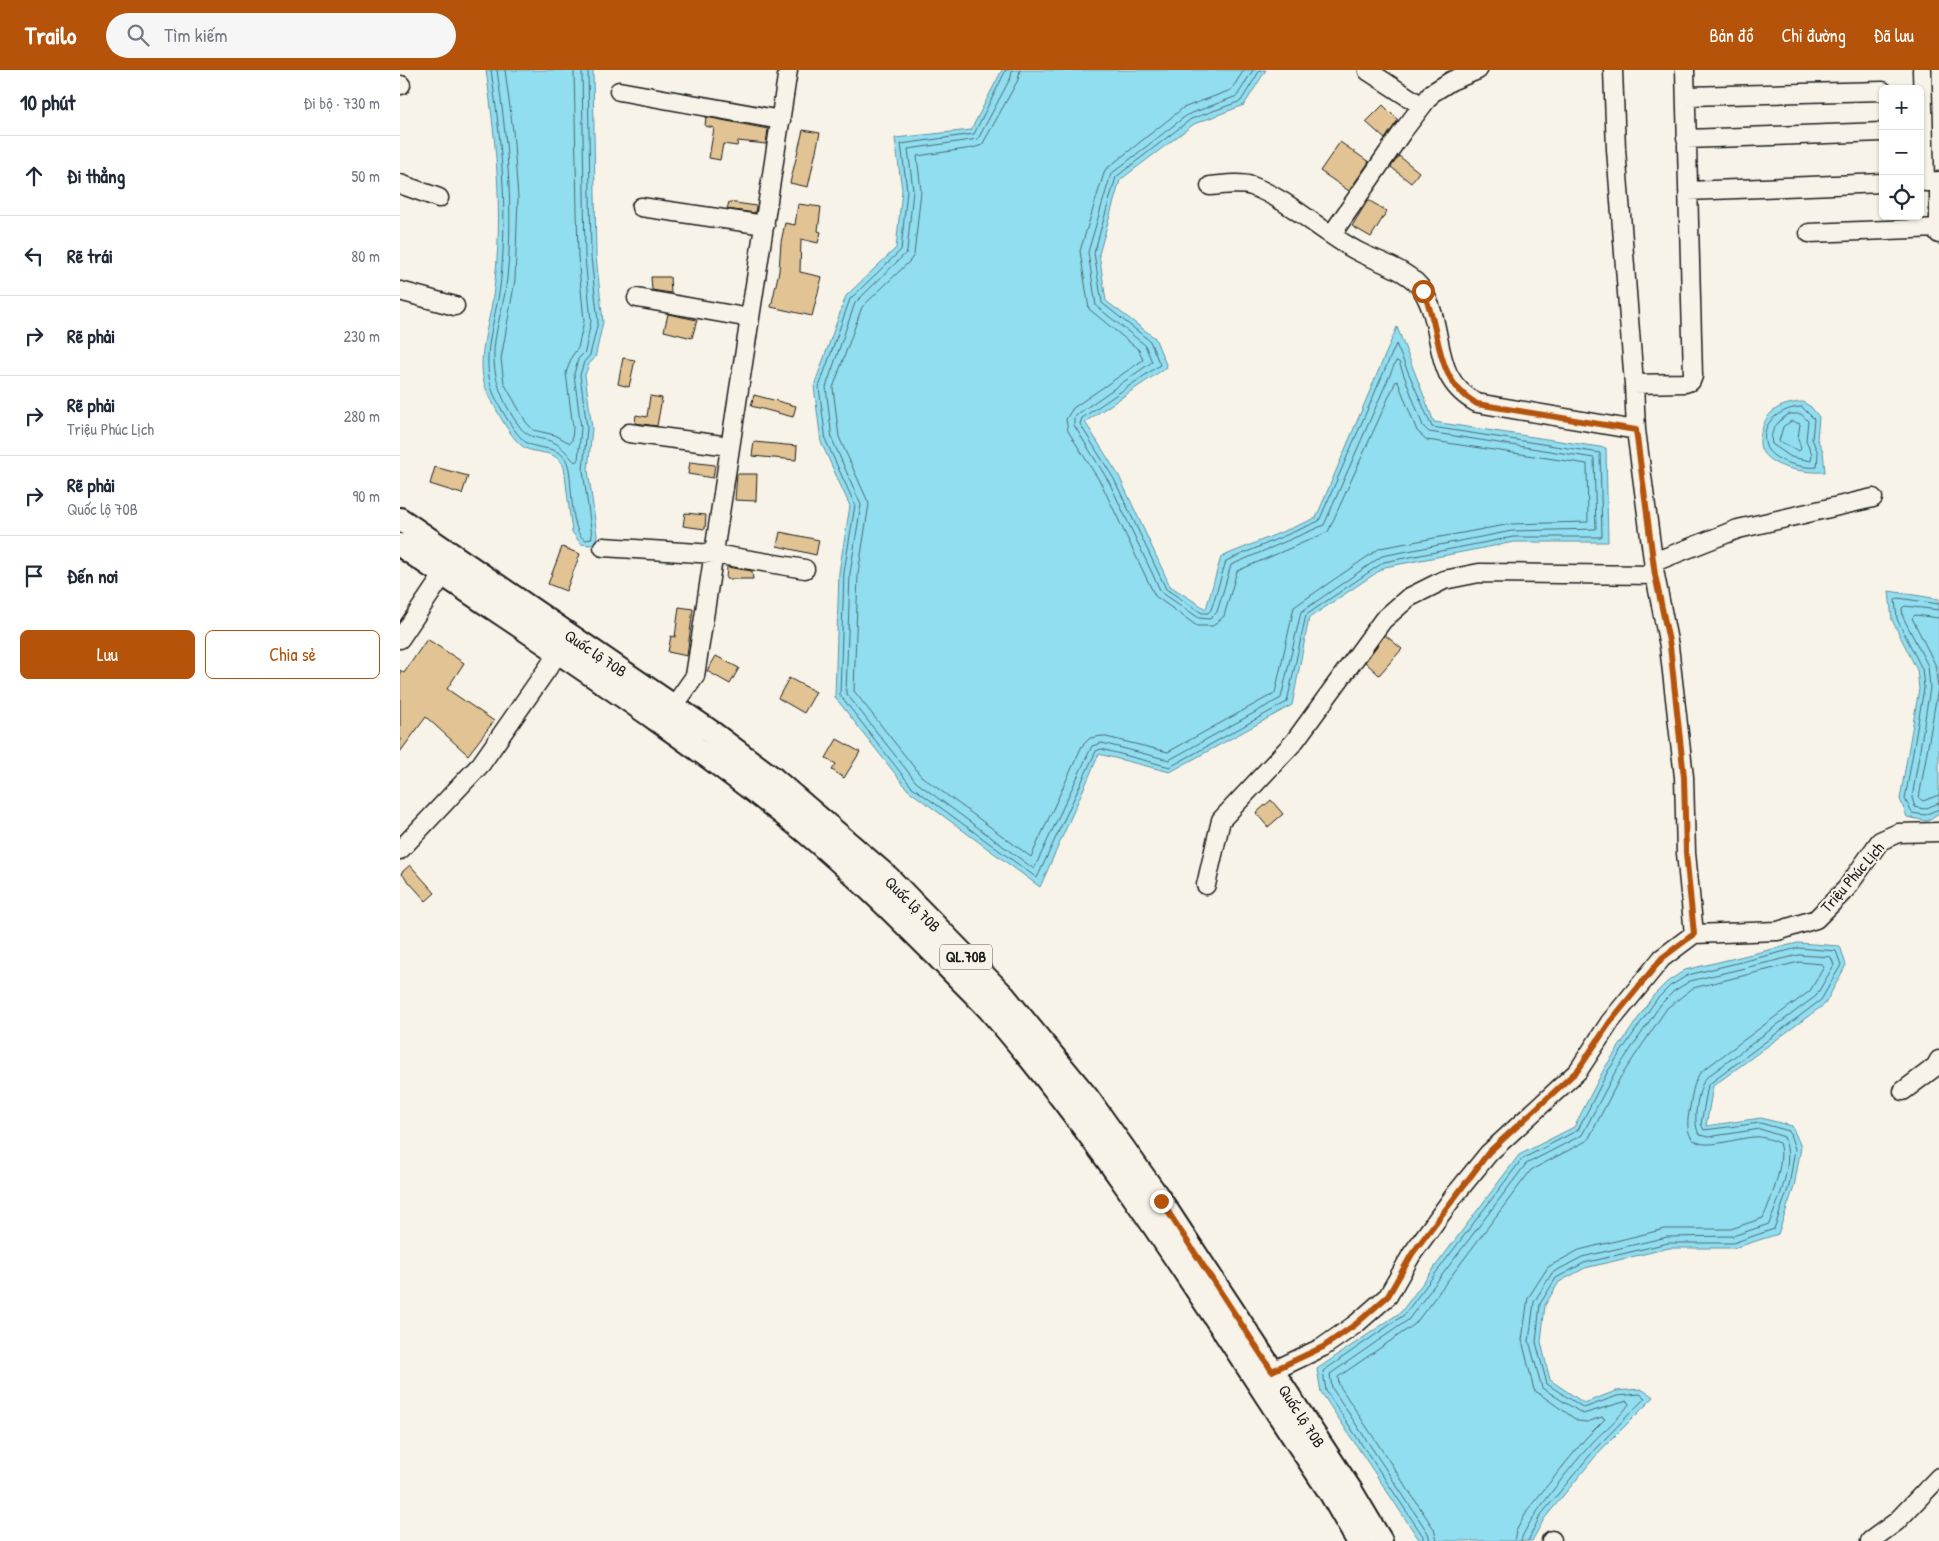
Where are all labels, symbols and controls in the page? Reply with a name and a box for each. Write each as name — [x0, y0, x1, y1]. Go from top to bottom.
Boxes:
search box — [106, 13, 456, 58]
text: Trailo — [25, 19, 76, 51]
icon: search — [124, 21, 152, 49]
text: Tìm kiếm — [164, 22, 227, 48]
text: Bản đồ — [1710, 23, 1753, 48]
text: Chỉ đường — [1781, 23, 1846, 48]
text: Đã lưu — [1874, 23, 1914, 48]
map controls — [1879, 85, 1924, 220]
button: + — [1879, 85, 1924, 130]
text: 10 phút — [20, 88, 75, 117]
text: Đi bộ · 730 m — [304, 92, 380, 114]
button: − — [1879, 130, 1924, 175]
icon: ahead — [20, 162, 48, 190]
text: Đi thẳng — [67, 163, 125, 189]
text: 50 m — [352, 165, 380, 187]
button: locate — [1879, 175, 1924, 220]
icon: left — [20, 242, 48, 270]
text: Rẽ trái — [67, 243, 113, 269]
text: 80 m — [351, 245, 380, 267]
route start — [1412, 280, 1435, 303]
icon: right — [20, 322, 48, 350]
text: Rẽ phải — [67, 323, 115, 349]
text: 230 m — [344, 325, 380, 347]
text: Rẽ phải — [67, 392, 115, 418]
icon: right — [20, 402, 48, 430]
text: 280 m — [344, 405, 380, 427]
text: Triệu Phúc Lịch — [67, 418, 154, 440]
text: Rẽ phải — [67, 472, 115, 498]
icon: right — [20, 482, 48, 510]
text: 90 m — [352, 485, 380, 507]
text: Quốc lộ 70B — [67, 498, 138, 520]
icon: arrive — [20, 562, 48, 590]
text: Đến nơi — [67, 563, 118, 589]
street label: Quốc lộ 70B — [560, 624, 632, 682]
button: Lưu — [20, 630, 195, 679]
button: Chia sẻ — [205, 630, 380, 679]
street label: Triệu Phúc Lịch — [1815, 837, 1889, 917]
street label: Quốc lộ 70B — [880, 871, 946, 937]
road number: QL.70B — [940, 944, 992, 970]
route end — [1150, 1190, 1173, 1213]
street label: Quốc lộ 70B — [1273, 1380, 1331, 1452]

